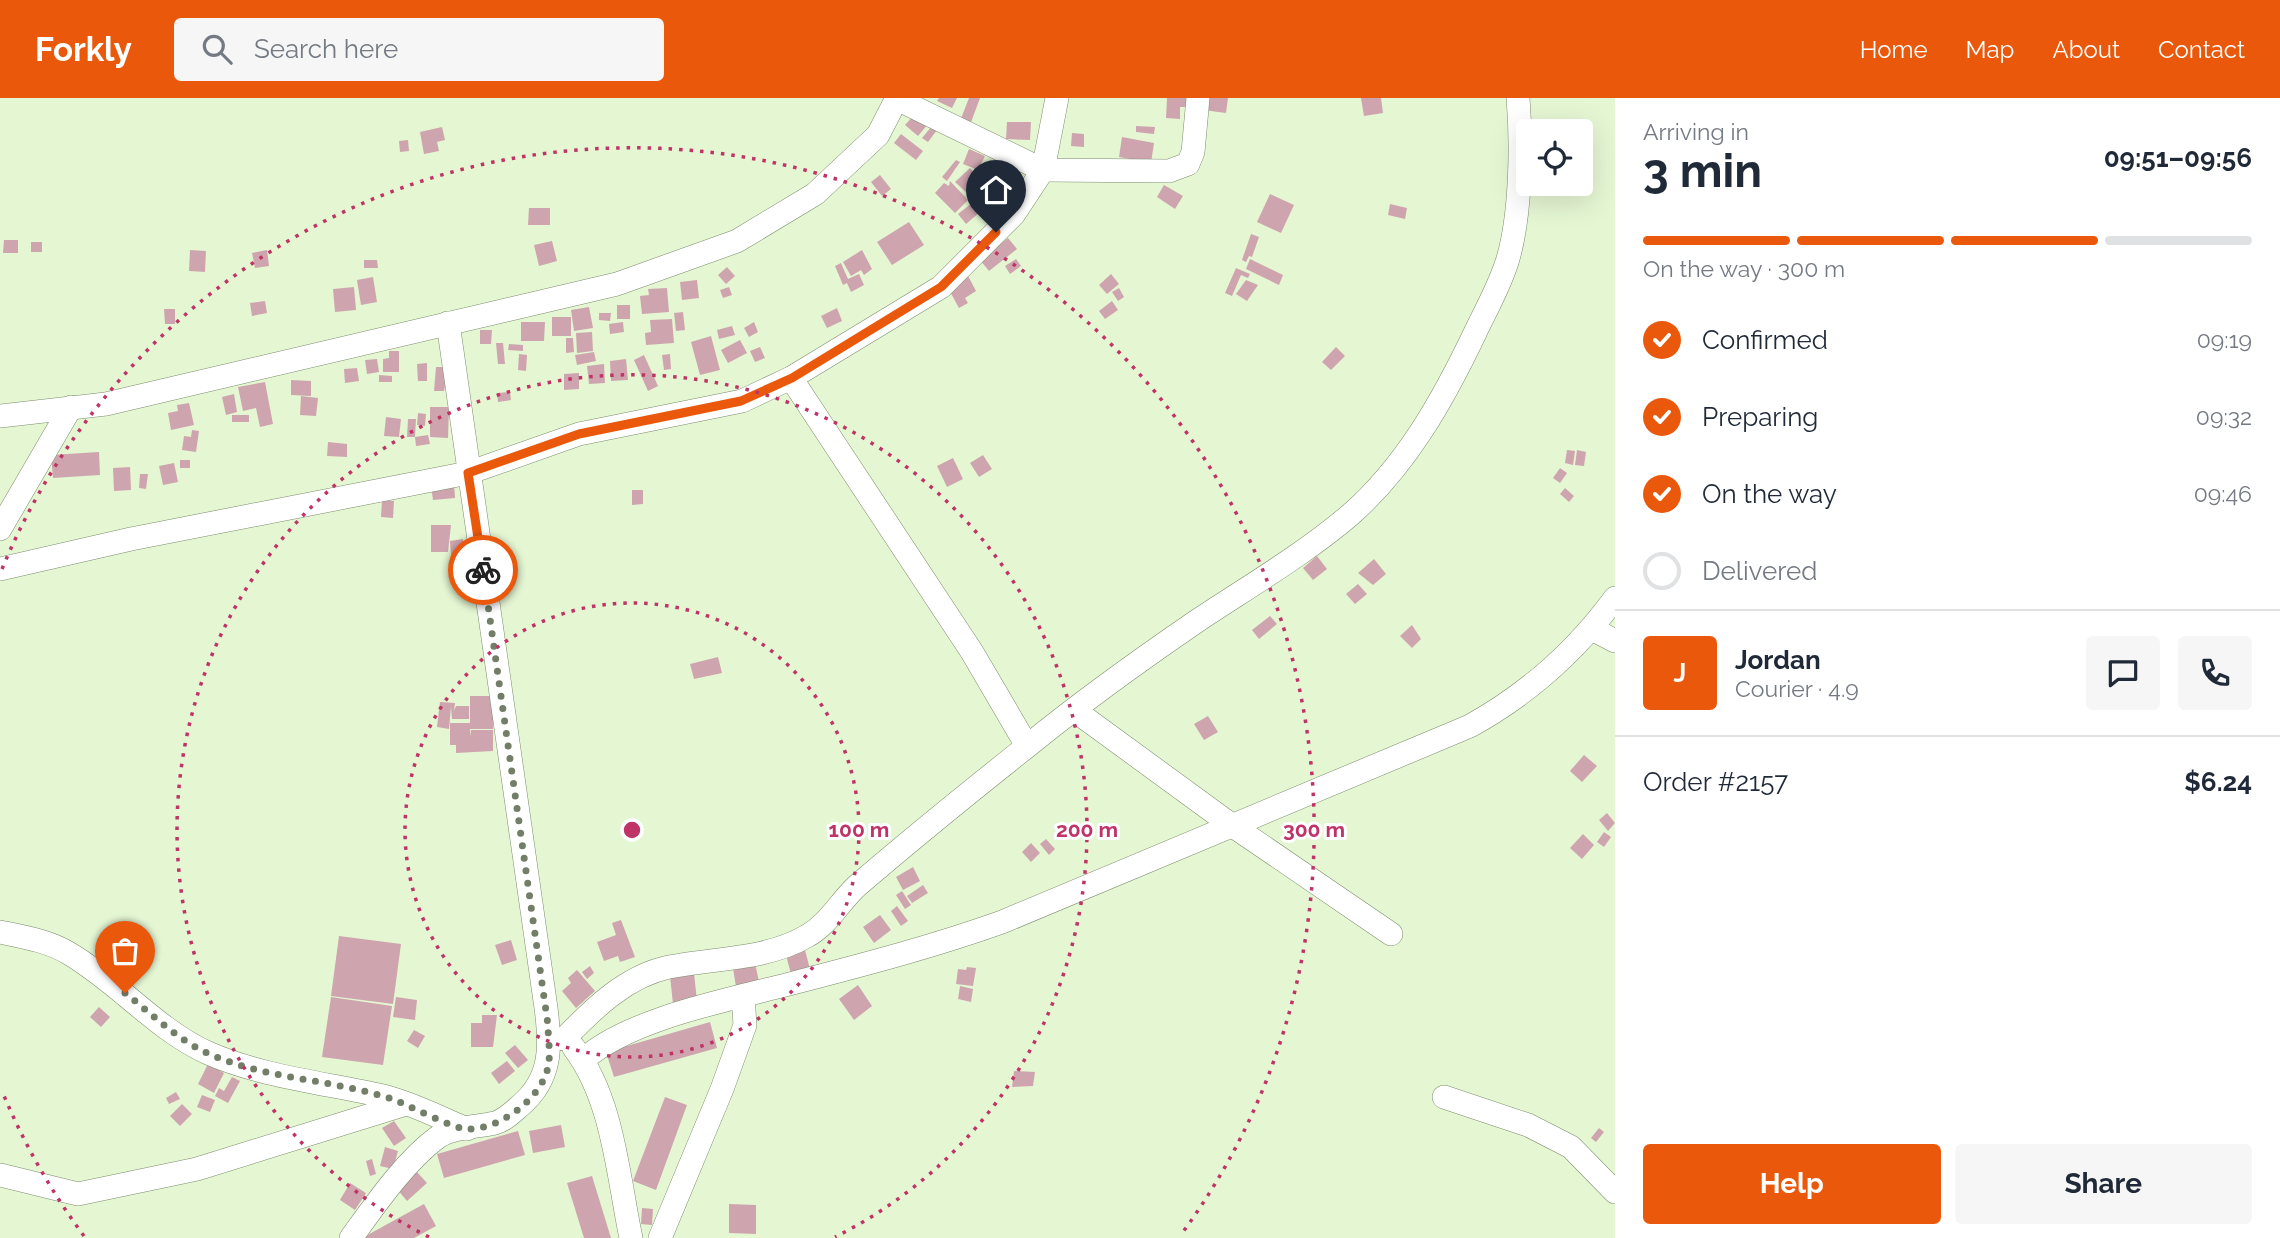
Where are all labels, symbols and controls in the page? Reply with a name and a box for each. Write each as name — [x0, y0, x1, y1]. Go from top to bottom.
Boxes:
search box — [174, 18, 664, 81]
text: Forkly — [35, 30, 132, 69]
icon: search — [198, 30, 236, 68]
text: Search here — [254, 34, 398, 64]
text: Home — [1860, 35, 1928, 64]
text: Map — [1966, 35, 2014, 64]
text: About — [2052, 35, 2120, 64]
text: Contact — [2158, 35, 2245, 64]
text: Arriving in — [1643, 118, 1749, 145]
map controls — [1516, 119, 1593, 196]
button: locate — [1516, 119, 1593, 196]
text: 09:51–09:56 — [2104, 143, 2252, 173]
text: 3 min — [1643, 144, 1762, 198]
pin — [966, 160, 1026, 232]
icon: home — [977, 171, 1015, 209]
text: On the way · 300 m — [1643, 255, 1845, 282]
icon: check — [1643, 321, 1681, 359]
text: Confirmed — [1702, 325, 1828, 355]
text: 09:19 — [2197, 326, 2252, 353]
icon: check — [1643, 398, 1681, 436]
text: Preparing — [1702, 402, 1818, 432]
text: 09:32 — [2196, 403, 2252, 430]
icon: check — [1643, 475, 1681, 513]
text: On the way — [1702, 479, 1837, 509]
text: 09:46 — [2194, 480, 2252, 507]
courier — [448, 535, 518, 605]
icon: bike — [464, 551, 502, 589]
text: Delivered — [1702, 556, 1817, 586]
button: chat — [2086, 636, 2160, 710]
button: phone — [2178, 636, 2252, 710]
text: Jordan — [1735, 645, 1821, 675]
text: J — [1674, 658, 1686, 688]
text: Courier · 4.9 — [1735, 675, 1859, 702]
text: Order #2157 — [1643, 767, 1788, 797]
text: $6.24 — [2184, 767, 2252, 797]
text: 100 m — [829, 817, 889, 842]
text: 200 m — [1056, 817, 1118, 842]
text: 300 m — [1283, 817, 1345, 842]
centre of rings — [620, 818, 644, 842]
pin — [95, 921, 155, 993]
icon: bag — [106, 932, 144, 970]
button: Help — [1643, 1144, 1941, 1224]
button: Share — [1955, 1144, 2252, 1224]

